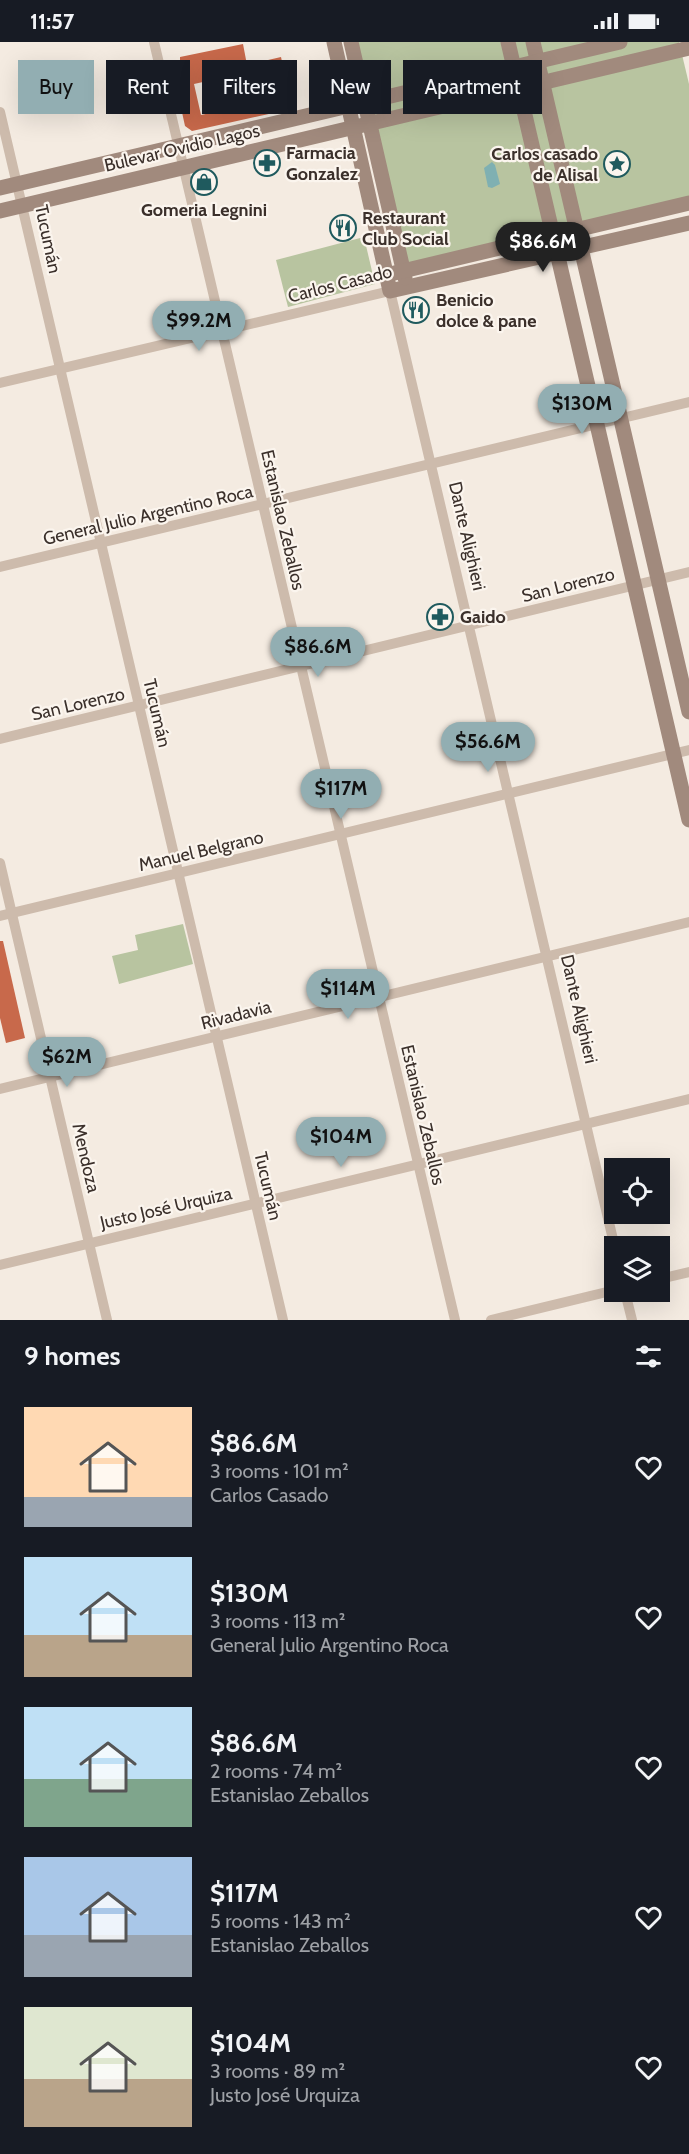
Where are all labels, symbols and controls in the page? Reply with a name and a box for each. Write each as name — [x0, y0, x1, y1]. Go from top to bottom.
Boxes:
text: 11:57 — [30, 8, 74, 35]
chip: Buy — [18, 60, 94, 114]
chip: Rent — [106, 60, 190, 114]
chip: Filters — [202, 60, 297, 114]
chip: New — [309, 60, 391, 114]
chip: Apartment — [403, 60, 542, 114]
street label: Bulevar Ovidio Lagos — [102, 119, 262, 177]
place label: Farmacia Gonzalez — [286, 142, 358, 185]
place label: Carlos casado de Alisal — [491, 143, 598, 186]
pharmacy icon: Farmacia Gonzalez — [252, 148, 282, 178]
place icon: Carlos casado de Alisal — [602, 149, 632, 179]
shop icon: Gomeria Legnini — [189, 167, 219, 197]
place label: Gomeria Legnini — [141, 199, 267, 221]
street label: Tucumán — [30, 203, 66, 275]
place label: Restaurant Club Social — [362, 207, 449, 250]
restaurant icon: Restaurant Club Social — [328, 213, 358, 243]
pin: $86.6M — [494, 222, 592, 273]
text: $86.6M — [509, 229, 577, 253]
street label: Carlos Casado — [286, 260, 395, 308]
place label: Benicio dolce & pane — [436, 289, 536, 332]
restaurant icon: Benicio dolce & pane — [401, 295, 431, 325]
pin: $99.2M — [150, 301, 248, 352]
text: $99.2M — [166, 308, 232, 332]
pin: $130M — [540, 384, 624, 435]
text: $130M — [552, 391, 612, 415]
street label: Estanislao Zeballos — [256, 448, 310, 592]
street label: Dante Alighieri — [444, 479, 490, 593]
street label: General Julio Argentino Roca — [41, 480, 255, 550]
street label: San Lorenzo — [519, 563, 617, 607]
pharmacy icon: Gaido — [425, 602, 455, 632]
place label: Gaido — [460, 606, 506, 628]
pin: $86.6M — [269, 627, 367, 678]
text: $86.6M — [284, 634, 352, 658]
street label: Tucumán — [138, 677, 176, 749]
street label: San Lorenzo — [29, 683, 127, 725]
pin: $56.6M — [439, 722, 537, 773]
text: $56.6M — [455, 729, 521, 753]
pin: $117M — [299, 769, 383, 820]
text: $117M — [315, 776, 367, 800]
street label: Manuel Belgrano — [136, 826, 266, 876]
street label: Dante Alighieri — [556, 952, 602, 1066]
pin: $114M — [306, 969, 390, 1020]
text: $114M — [320, 976, 376, 1000]
street label: Rivadavia — [199, 996, 274, 1034]
pin: $62M — [31, 1037, 103, 1088]
street label: Estanislao Zeballos — [396, 1043, 450, 1187]
text: $62M — [42, 1044, 92, 1068]
pin: $104M — [299, 1117, 383, 1168]
street label: Mendoza — [67, 1121, 105, 1195]
text: $104M — [310, 1124, 372, 1148]
street label: Tucumán — [249, 1150, 287, 1222]
map controls — [604, 1158, 670, 1302]
button: locate — [604, 1158, 670, 1224]
street label: Justo José Urquiza — [97, 1182, 234, 1234]
button: layers — [604, 1236, 670, 1302]
text: 9 homes — [24, 1340, 121, 1372]
icon: filters — [632, 1340, 665, 1373]
text: $86.6M — [210, 1427, 297, 1459]
icon: home — [72, 1431, 144, 1503]
icon: heart — [632, 1451, 665, 1484]
text: 3 rooms · 101 m² — [210, 1459, 349, 1483]
text: Carlos Casado — [210, 1483, 329, 1507]
text: $130M — [210, 1577, 289, 1609]
icon: home — [72, 1581, 144, 1653]
icon: heart — [632, 1601, 665, 1634]
text: 3 rooms · 113 m² — [210, 1609, 346, 1633]
text: General Julio Argentino Roca — [210, 1633, 449, 1657]
text: $86.6M — [210, 1727, 297, 1759]
icon: home — [72, 1731, 144, 1803]
icon: heart — [632, 1751, 665, 1784]
text: 2 rooms · 74 m² — [210, 1759, 342, 1783]
text: Estanislao Zeballos — [210, 1783, 369, 1807]
text: $117M — [210, 1877, 279, 1909]
icon: home — [72, 1881, 144, 1953]
icon: heart — [632, 1901, 665, 1934]
text: 5 rooms · 143 m² — [210, 1909, 351, 1933]
text: Estanislao Zeballos — [210, 1933, 369, 1957]
text: $104M — [210, 2027, 291, 2059]
icon: home — [72, 2031, 144, 2103]
icon: heart — [632, 2051, 665, 2084]
text: 3 rooms · 89 m² — [210, 2059, 345, 2083]
text: Justo José Urquiza — [210, 2083, 360, 2107]

